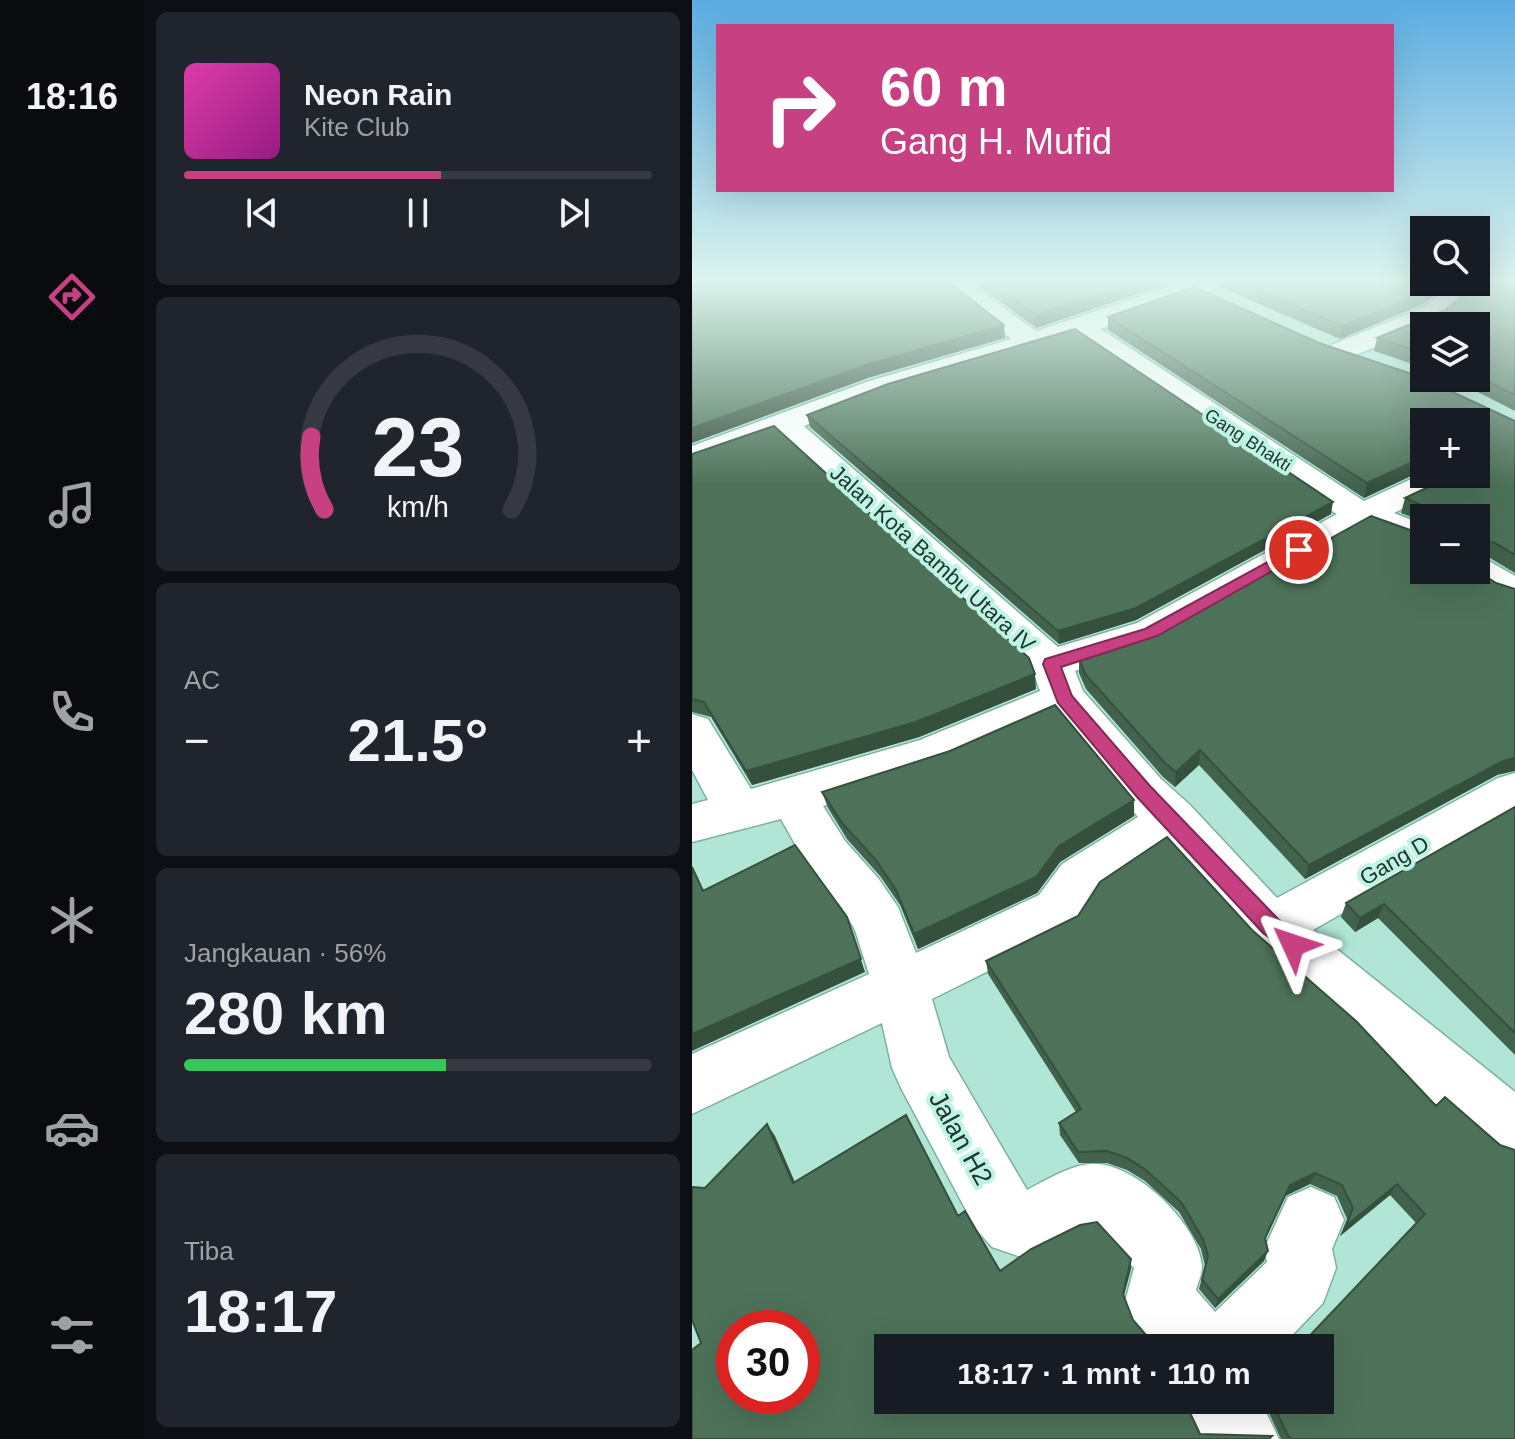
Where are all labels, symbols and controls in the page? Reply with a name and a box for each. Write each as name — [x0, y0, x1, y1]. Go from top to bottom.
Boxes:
text: 60 m — [880, 55, 1008, 118]
icon: right — [748, 56, 852, 160]
text: 18:16 — [26, 76, 118, 117]
text: Neon Rain — [304, 78, 452, 111]
text: Kite Club — [304, 112, 410, 142]
text: Gang H. Mufid — [880, 121, 1112, 162]
icon: previous — [240, 191, 284, 235]
icon: pause — [396, 191, 440, 235]
icon: next — [552, 191, 596, 235]
map controls — [1410, 216, 1490, 584]
button: search — [1410, 216, 1490, 296]
icon: directions — [44, 269, 100, 325]
button: layers — [1410, 312, 1490, 392]
text: 23 — [372, 401, 464, 494]
street label: Gang Bhakti — [1201, 405, 1295, 475]
button: + — [1410, 408, 1490, 488]
street label: Jalan Kota Bambu Utara IV — [825, 460, 1040, 657]
icon: music — [44, 477, 100, 533]
text: km/h — [387, 491, 449, 523]
button: − — [1410, 504, 1490, 584]
pin — [1265, 516, 1333, 584]
icon: arrive — [1277, 528, 1321, 572]
text: AC — [184, 665, 220, 695]
icon: phone — [44, 684, 100, 740]
text: 21.5° — [348, 707, 488, 774]
text: − — [184, 716, 210, 765]
text: + — [626, 716, 652, 765]
street label: Gang D — [1355, 831, 1433, 890]
icon: climate — [44, 892, 100, 948]
position arrow — [1251, 903, 1335, 987]
text: Jangkauan · 56% — [184, 938, 386, 968]
text: 280 km — [184, 980, 388, 1047]
street label: Jalan H2 — [923, 1086, 999, 1190]
icon: car — [44, 1100, 100, 1156]
text: Tiba — [184, 1236, 234, 1266]
text: 18:17 — [184, 1278, 337, 1345]
icon: filters — [44, 1307, 100, 1363]
speed limit sign: 30 — [716, 1310, 820, 1414]
text: 18:17 · 1 mnt · 110 m — [957, 1357, 1251, 1390]

